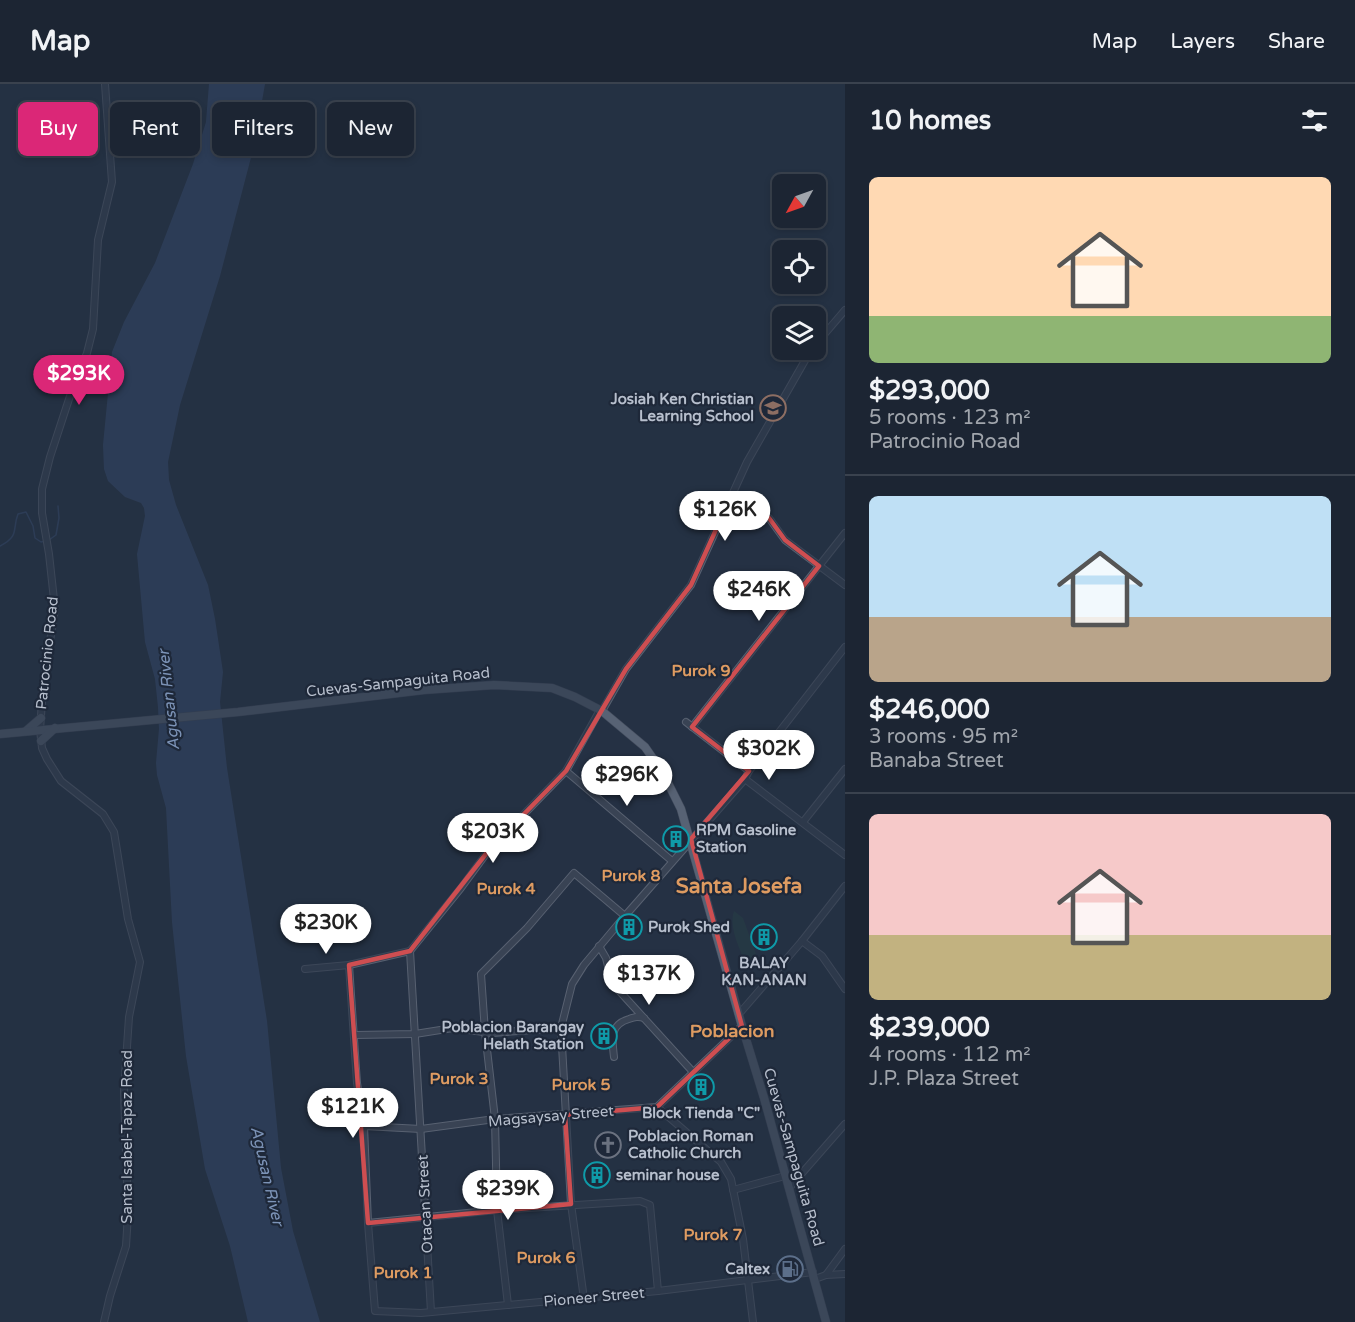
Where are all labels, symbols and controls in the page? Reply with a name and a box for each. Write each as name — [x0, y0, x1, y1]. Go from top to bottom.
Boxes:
text: Map — [30, 24, 90, 58]
text: Map — [1092, 29, 1137, 54]
text: Layers — [1170, 29, 1235, 54]
text: Share — [1268, 29, 1325, 54]
chip: Buy — [18, 102, 98, 156]
chip: Rent — [110, 102, 200, 156]
chip: Filters — [212, 102, 315, 156]
chip: New — [327, 102, 414, 156]
icon: filters — [1298, 104, 1331, 137]
text: 10 homes — [869, 105, 991, 136]
north arrow — [772, 174, 826, 228]
map controls — [772, 174, 826, 360]
icon: home — [1046, 216, 1154, 324]
button: locate — [772, 240, 826, 294]
button: layers — [772, 306, 826, 360]
pin: $293K — [37, 355, 121, 406]
text: $293K — [47, 362, 111, 386]
text: $293,000 — [869, 375, 990, 406]
place label: Josiah Ken Christian Learning School — [610, 390, 754, 426]
school or university icon: Josiah Ken Christian Learning School — [758, 393, 788, 423]
text: 5 rooms · 123 m² — [869, 406, 1031, 430]
text: Patrocinio Road — [869, 430, 1021, 454]
pin: $126K — [683, 491, 767, 542]
text: $126K — [693, 498, 757, 522]
icon: home — [1046, 535, 1154, 643]
pin: $246K — [717, 571, 801, 622]
text: $246K — [727, 578, 791, 602]
street label: Patrocinio Road — [32, 596, 62, 710]
water label: Agusan River — [154, 647, 184, 751]
district label: Purok 9 — [672, 661, 730, 681]
street label: Cuevas-Sampaguita Road — [305, 663, 491, 701]
text: $246,000 — [869, 694, 990, 725]
text: 3 rooms · 95 m² — [869, 725, 1018, 749]
pin: $302K — [727, 730, 811, 781]
text: $302K — [737, 737, 801, 761]
text: Banaba Street — [869, 749, 1004, 773]
pin: $296K — [585, 756, 669, 807]
text: $296K — [595, 763, 659, 787]
pin: $203K — [451, 813, 535, 864]
text: $203K — [461, 820, 525, 844]
place label: RPM Gasoline Station — [696, 821, 797, 856]
building icon: RPM Gasoline Station — [661, 824, 691, 854]
icon: home — [1046, 853, 1154, 961]
district label: Purok 8 — [602, 866, 660, 886]
district label: Santa Josefa — [676, 874, 802, 899]
district label: Purok 4 — [477, 879, 535, 899]
pin: $230K — [284, 904, 368, 955]
text: $230K — [294, 911, 358, 935]
building icon: Purok Shed — [614, 912, 644, 942]
place label: Purok Shed — [648, 918, 730, 936]
building icon: BALAY KAN-ANAN — [749, 922, 779, 952]
place label: BALAY KAN-ANAN — [721, 954, 807, 989]
pin: $137K — [607, 955, 691, 1006]
text: $137K — [617, 962, 681, 986]
text: $239,000 — [869, 1012, 990, 1043]
place label: Poblacion Barangay Helath Station — [442, 1018, 584, 1053]
district label: Poblacion — [690, 1020, 774, 1042]
building icon: Poblacion Barangay Helath Station — [589, 1021, 619, 1051]
text: 4 rooms · 112 m² — [869, 1043, 1031, 1067]
street label: Santa Isabel-Tapaz Road — [118, 1050, 136, 1224]
street label: Cuevas-Sampaguita Road — [760, 1066, 828, 1248]
text: J.P. Plaza Street — [869, 1067, 1019, 1091]
district label: Purok 3 — [430, 1069, 488, 1089]
building icon: Block Tienda "C" — [686, 1072, 716, 1102]
district label: Purok 5 — [552, 1075, 610, 1095]
pin: $121K — [311, 1088, 395, 1139]
text: $121K — [321, 1095, 385, 1119]
street label: Magsaysay Street — [487, 1102, 615, 1130]
place label: Block Tienda "C" — [642, 1104, 760, 1122]
water label: Agusan River — [246, 1124, 289, 1229]
place label: Poblacion Roman Catholic Church — [628, 1127, 754, 1162]
church icon: Poblacion Roman Catholic Church — [593, 1130, 623, 1160]
street label: Otacan Street — [413, 1154, 437, 1254]
building icon: seminar house — [582, 1160, 612, 1190]
place label: seminar house — [616, 1166, 720, 1184]
pin: $239K — [466, 1170, 550, 1221]
text: $239K — [476, 1177, 540, 1201]
district label: Purok 7 — [684, 1225, 742, 1245]
district label: Purok 6 — [517, 1248, 575, 1268]
fuel station icon: Caltex — [775, 1254, 805, 1284]
place label: Caltex — [725, 1260, 770, 1278]
district label: Purok 1 — [374, 1263, 432, 1283]
street label: Pioneer Street — [543, 1284, 646, 1310]

